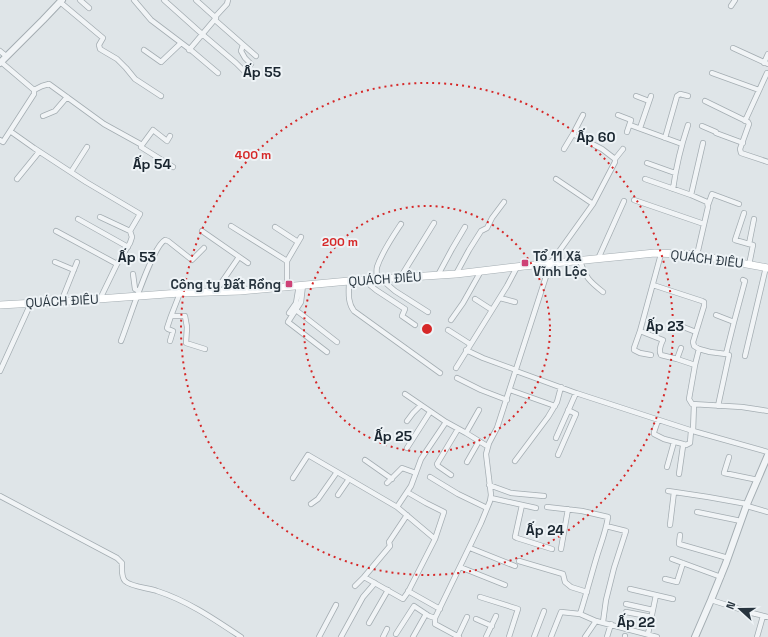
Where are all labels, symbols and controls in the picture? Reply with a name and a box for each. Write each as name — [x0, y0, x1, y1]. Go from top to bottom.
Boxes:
district label: Ấp 55 — [243, 63, 281, 81]
district label: Ấp 60 — [576, 128, 616, 146]
text: 400 m — [235, 147, 271, 163]
district label: Ấp 54 — [133, 155, 171, 173]
text: 200 m — [322, 234, 358, 250]
street label: QUÁCH ĐIÊU — [670, 246, 744, 272]
district label: Ấp 53 — [118, 248, 156, 266]
place label: Tổ 11 Xã Vĩnh Lộc — [533, 248, 588, 280]
marker: Tổ 11 Xã Vĩnh Lộc — [520, 258, 530, 268]
street label: QUÁCH ĐIÊU — [348, 268, 422, 290]
place label: Công ty Đất Rồng — [170, 276, 281, 293]
marker: Công ty Đất Rồng — [284, 279, 294, 289]
street label: QUÁCH ĐIÊU — [25, 291, 99, 311]
district label: Ấp 23 — [646, 317, 684, 335]
centre of rings — [420, 322, 434, 336]
district label: Ấp 25 — [374, 427, 412, 445]
district label: Ấp 24 — [526, 521, 564, 539]
north arrow — [720, 589, 760, 629]
text: N — [723, 599, 739, 611]
district label: Ấp 22 — [617, 613, 655, 631]

